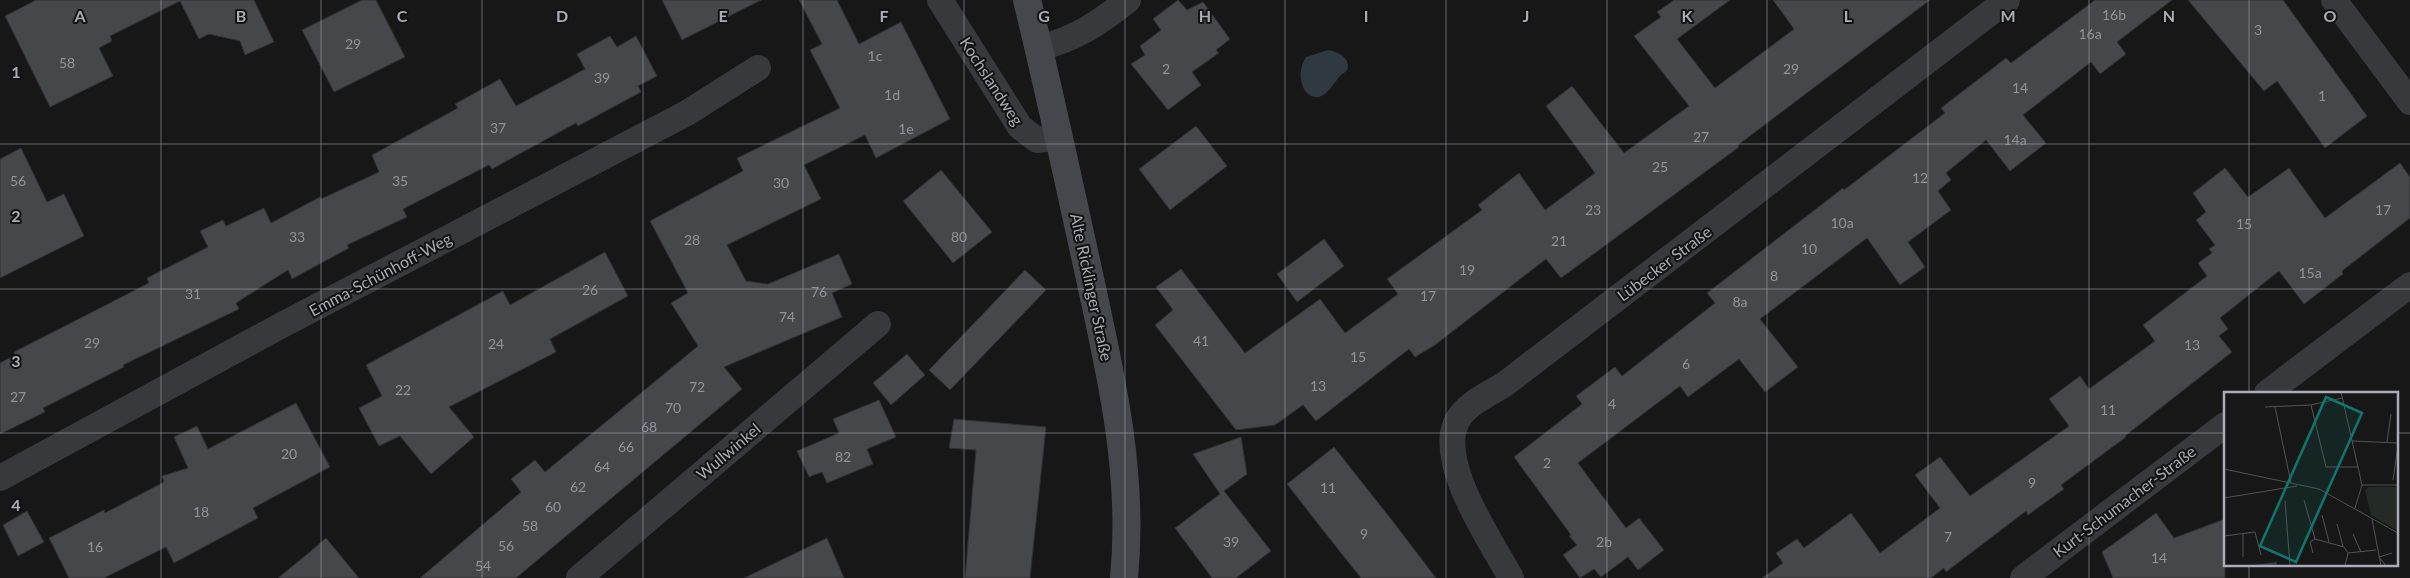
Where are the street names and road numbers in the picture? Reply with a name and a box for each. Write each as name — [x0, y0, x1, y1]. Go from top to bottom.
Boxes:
street label: Kochslandweg — [956, 33, 1028, 129]
street label: Alte Ricklinger Straße — [1067, 211, 1117, 363]
street label: Lübecker Straße — [1613, 221, 1715, 305]
street label: Emma-Schünhoff-Weg — [306, 228, 454, 320]
street label: Wullwinkel — [692, 419, 764, 483]
street label: Kurt-Schumacher-Straße — [2049, 441, 2199, 561]

